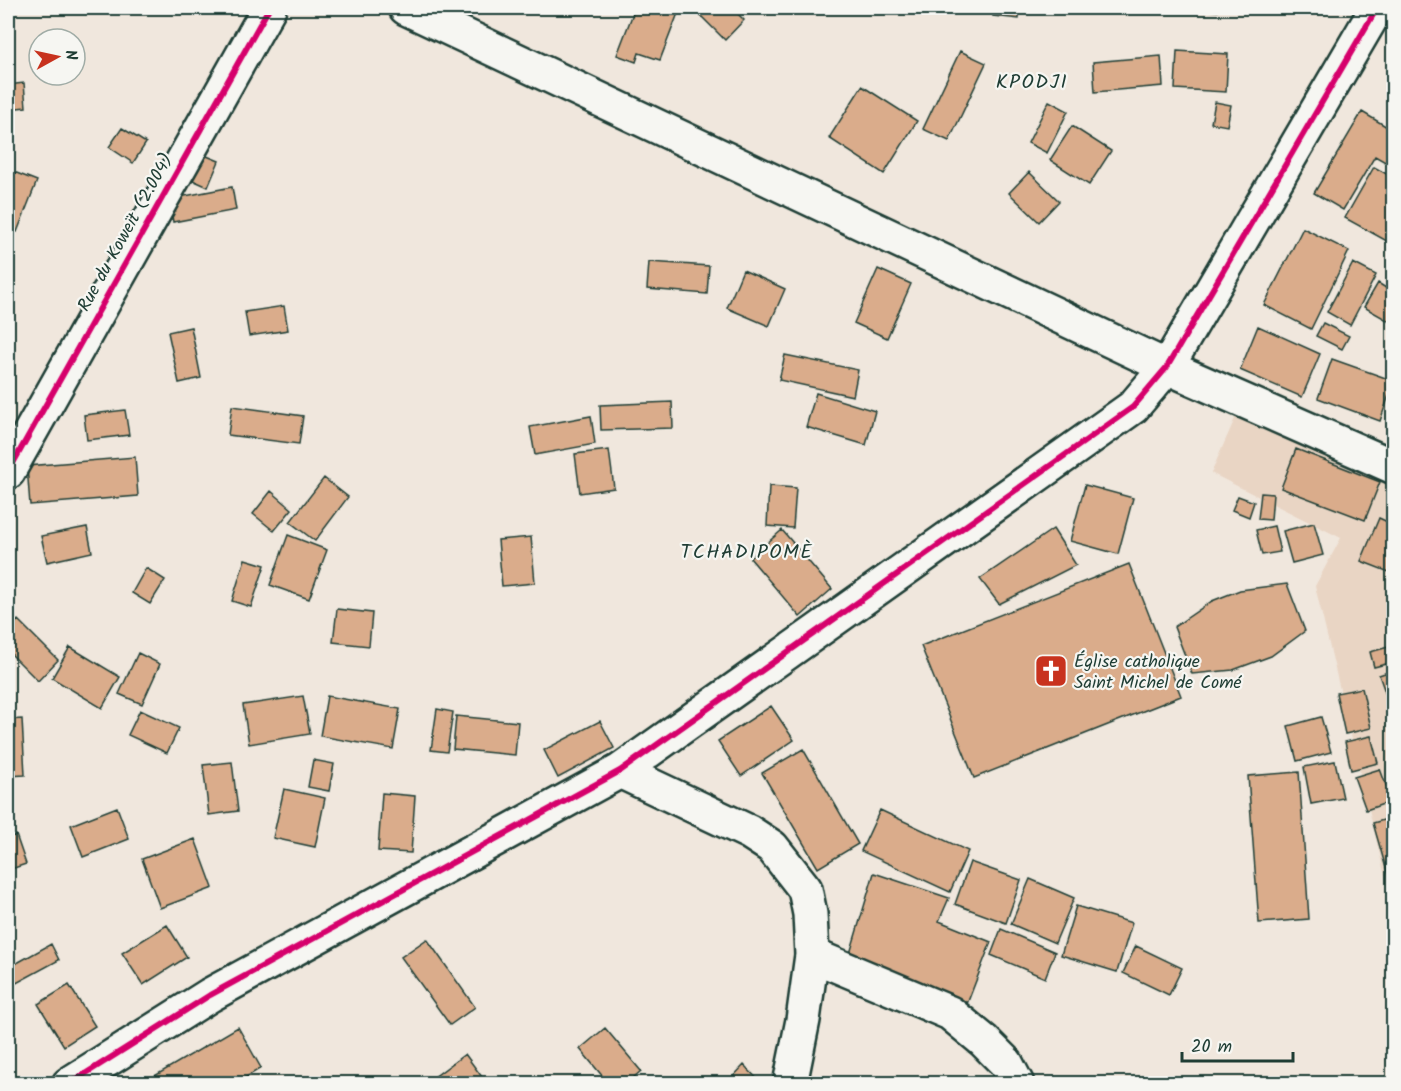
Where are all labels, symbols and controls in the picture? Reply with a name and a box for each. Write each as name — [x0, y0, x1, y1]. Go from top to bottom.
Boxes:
north arrow — [27, 27, 87, 87]
text: N — [57, 48, 83, 62]
district label: KPODJI — [996, 67, 1068, 99]
street label: Rue du Koweït (2.004) — [71, 148, 182, 317]
district label: TCHADIPOMÈ — [681, 537, 813, 569]
place label: Église catholique Saint Michel de Comé — [1074, 648, 1242, 698]
church icon: Église catholique Saint Michel de Comé — [1033, 653, 1069, 689]
scale bar — [1182, 1025, 1293, 1063]
text: 20 m — [1191, 1033, 1232, 1062]

